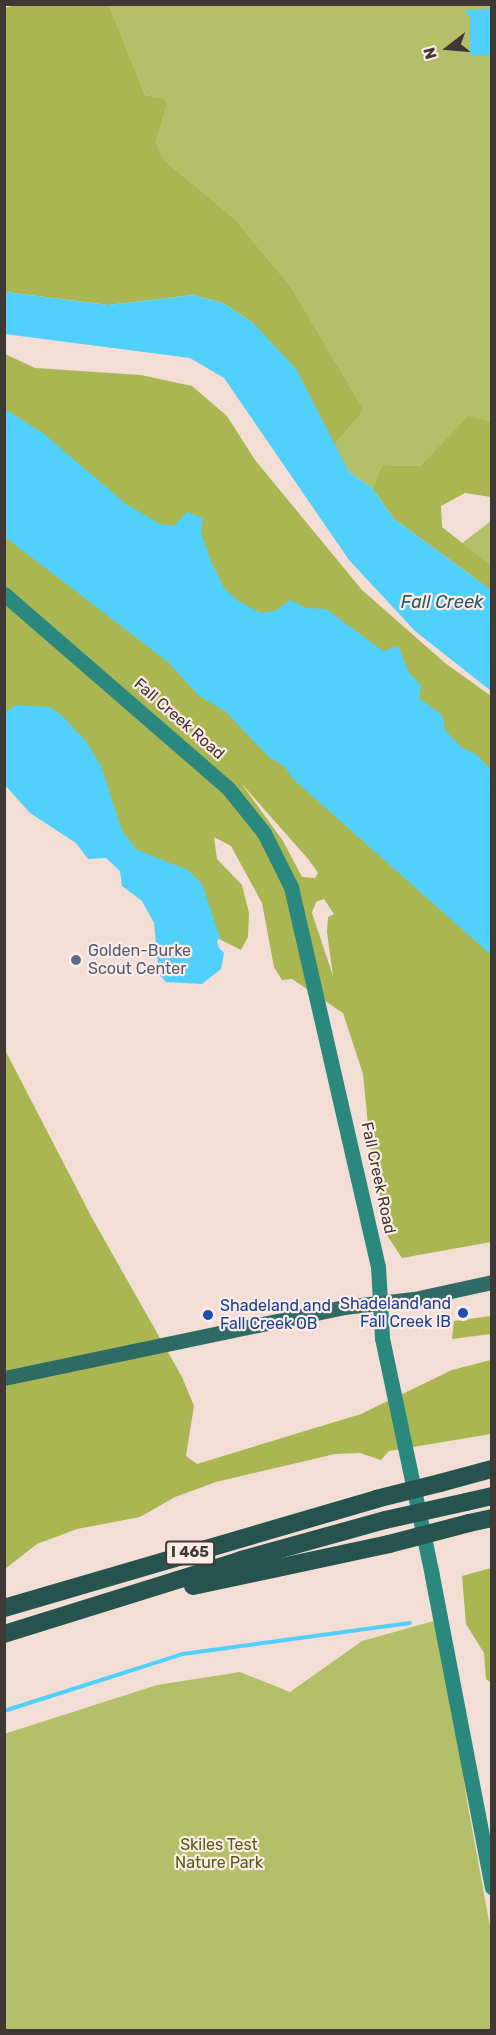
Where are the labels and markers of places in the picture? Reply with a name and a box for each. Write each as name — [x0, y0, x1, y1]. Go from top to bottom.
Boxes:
place label: Golden-Burke Scout Center — [88, 941, 191, 979]
marker: Golden-Burke Scout Center — [69, 953, 83, 967]
place label: Shadeland and Fall Creek IB — [340, 1294, 451, 1332]
place label: Shadeland and Fall Creek OB — [220, 1296, 331, 1334]
marker: Shadeland and Fall Creek IB — [456, 1306, 470, 1320]
marker: Shadeland and Fall Creek OB — [201, 1308, 215, 1322]

